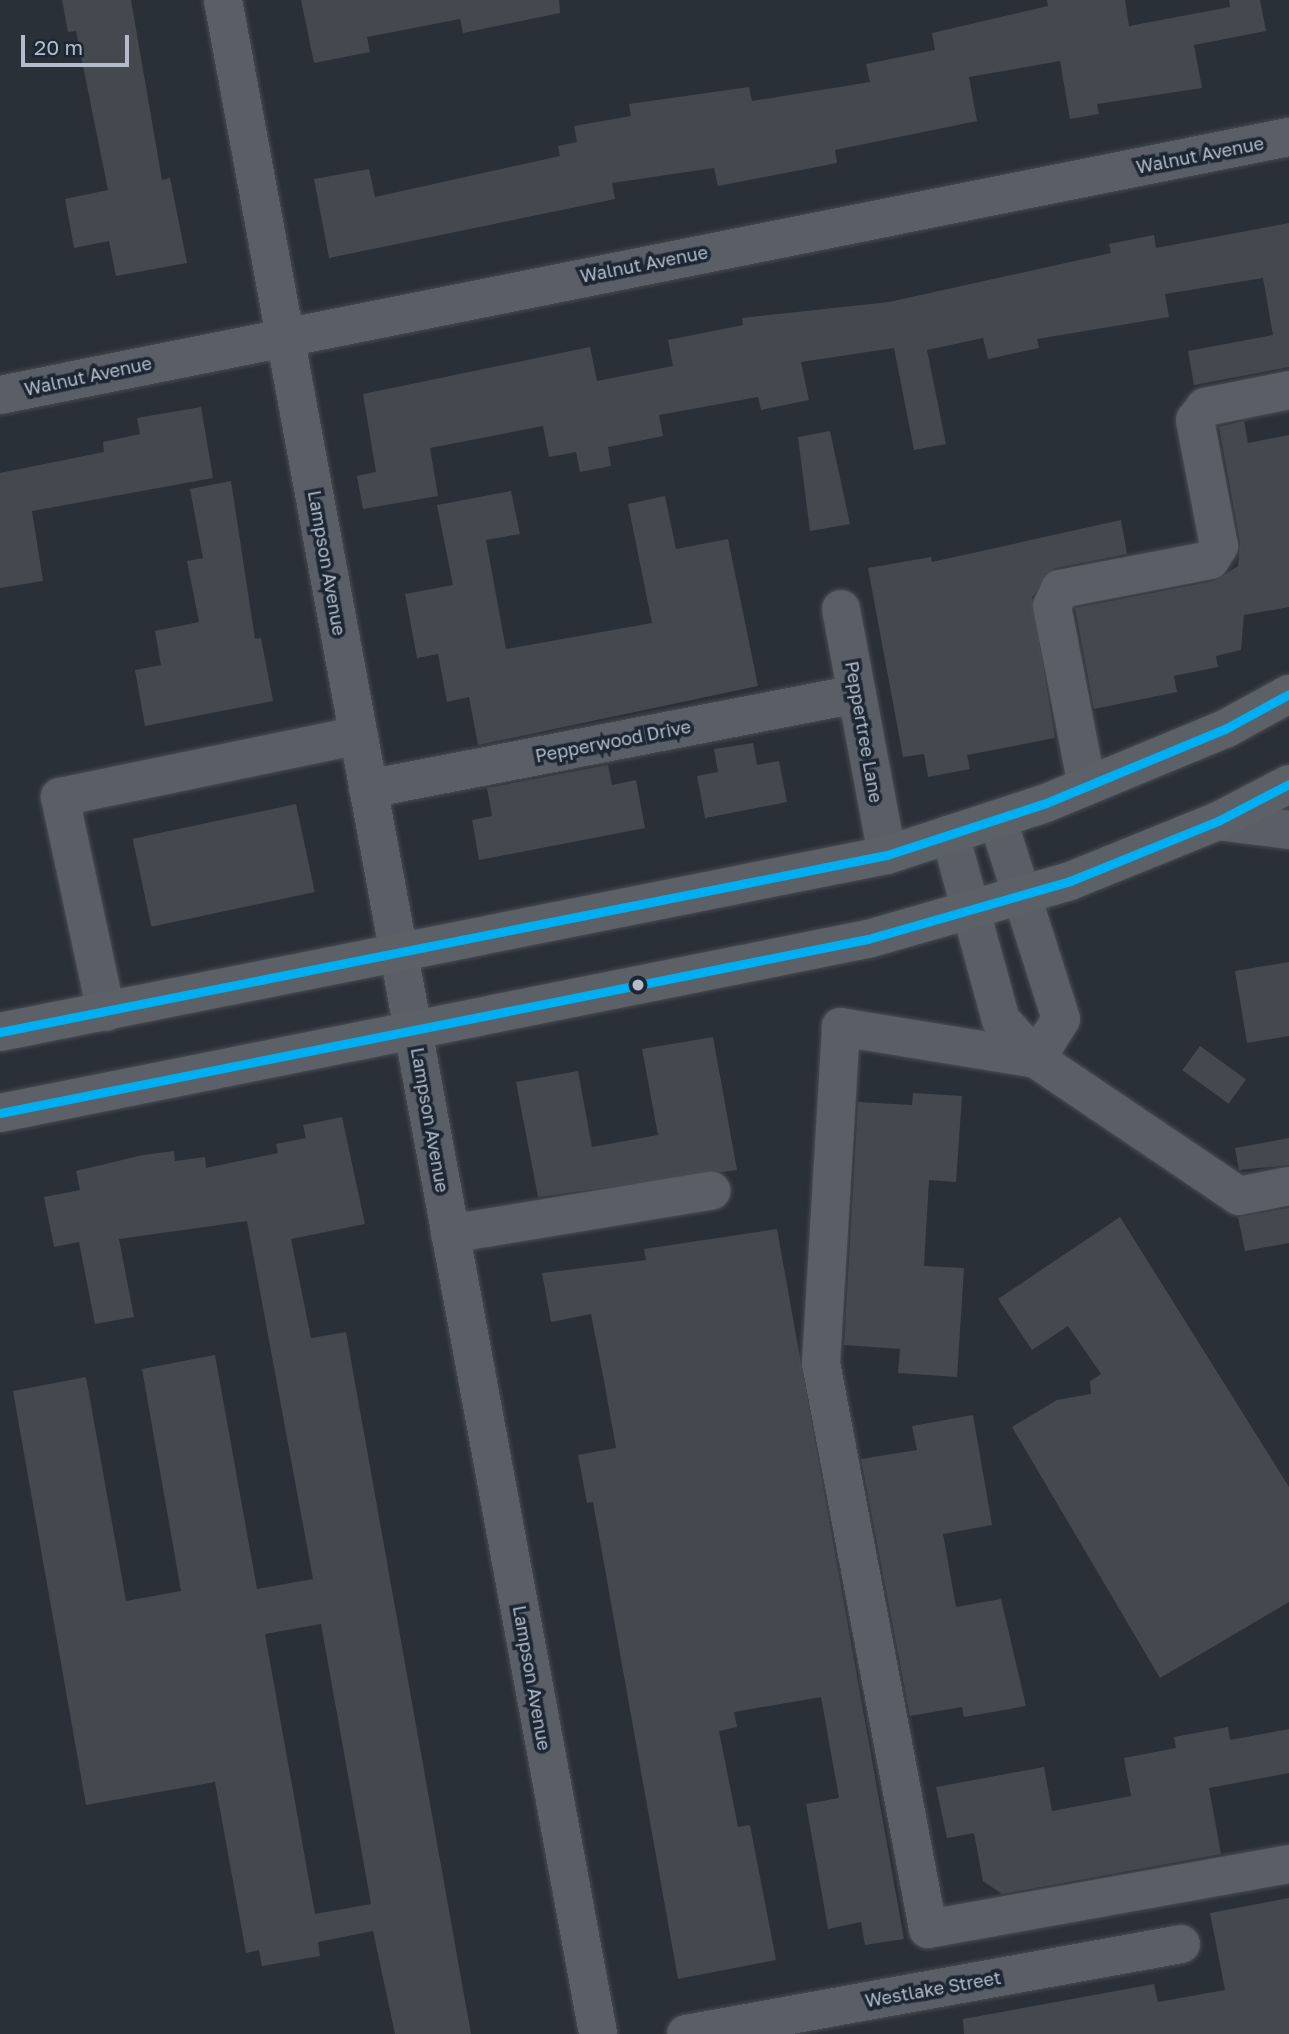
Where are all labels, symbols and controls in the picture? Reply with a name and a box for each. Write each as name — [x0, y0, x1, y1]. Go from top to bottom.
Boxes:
scale bar — [24, 21, 133, 65]
text: 20 m — [34, 34, 83, 60]
street label: Walnut Avenue — [1134, 132, 1266, 178]
street label: Walnut Avenue — [578, 241, 710, 287]
street label: Walnut Avenue — [22, 352, 154, 400]
street label: Lampson Avenue — [304, 489, 350, 637]
street label: Peppertree Lane — [841, 659, 887, 805]
street label: Pepperwood Drive — [533, 715, 693, 767]
unlabelled marker — [631, 978, 645, 992]
street label: Lampson Avenue — [407, 1046, 453, 1194]
street label: Lampson Avenue — [509, 1604, 555, 1752]
street label: Westlake Street — [863, 1966, 1003, 2012]

